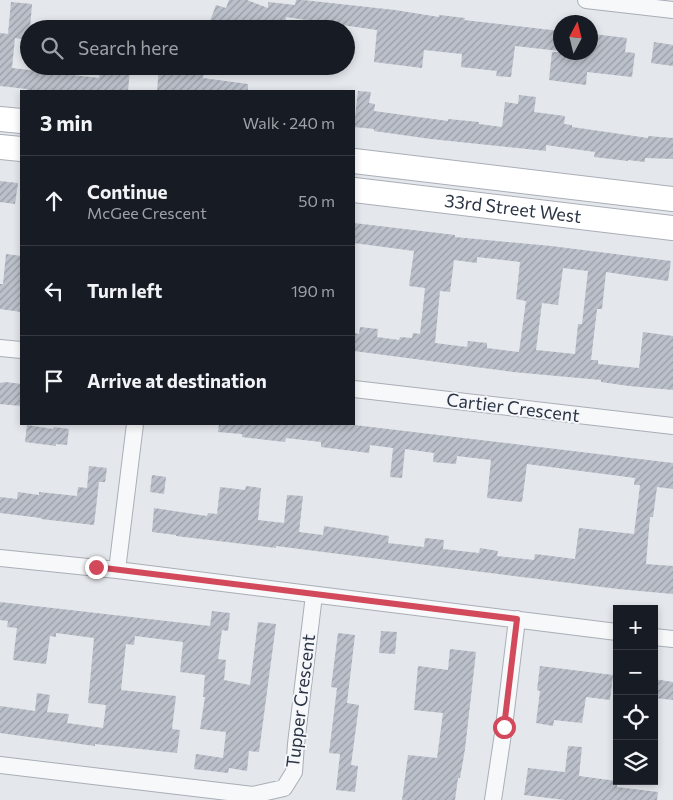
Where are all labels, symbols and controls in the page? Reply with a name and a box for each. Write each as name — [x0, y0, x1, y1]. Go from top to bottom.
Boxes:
north arrow — [553, 15, 598, 60]
search box — [20, 20, 355, 75]
icon: search — [38, 34, 66, 62]
text: Search here — [78, 36, 178, 59]
text: 3 min — [40, 110, 93, 135]
text: Walk · 240 m — [243, 113, 335, 132]
text: Continue — [87, 180, 167, 203]
icon: ahead — [40, 187, 68, 215]
street label: 33rd Street West — [443, 189, 583, 227]
text: 50 m — [298, 191, 335, 210]
text: McGee Crescent — [87, 203, 207, 222]
icon: left — [40, 277, 68, 305]
text: Turn left — [87, 279, 162, 302]
text: 190 m — [291, 281, 335, 300]
icon: arrive — [40, 367, 68, 395]
text: Arrive at destination — [87, 369, 267, 392]
street label: Cartier Crescent — [445, 388, 581, 426]
route end — [85, 556, 108, 579]
map controls — [613, 605, 658, 785]
button: + — [613, 605, 658, 650]
street label: Tupper Crescent — [281, 633, 319, 769]
button: − — [613, 650, 658, 695]
button: locate — [613, 695, 658, 740]
route start — [493, 716, 516, 739]
button: layers — [613, 740, 658, 785]

